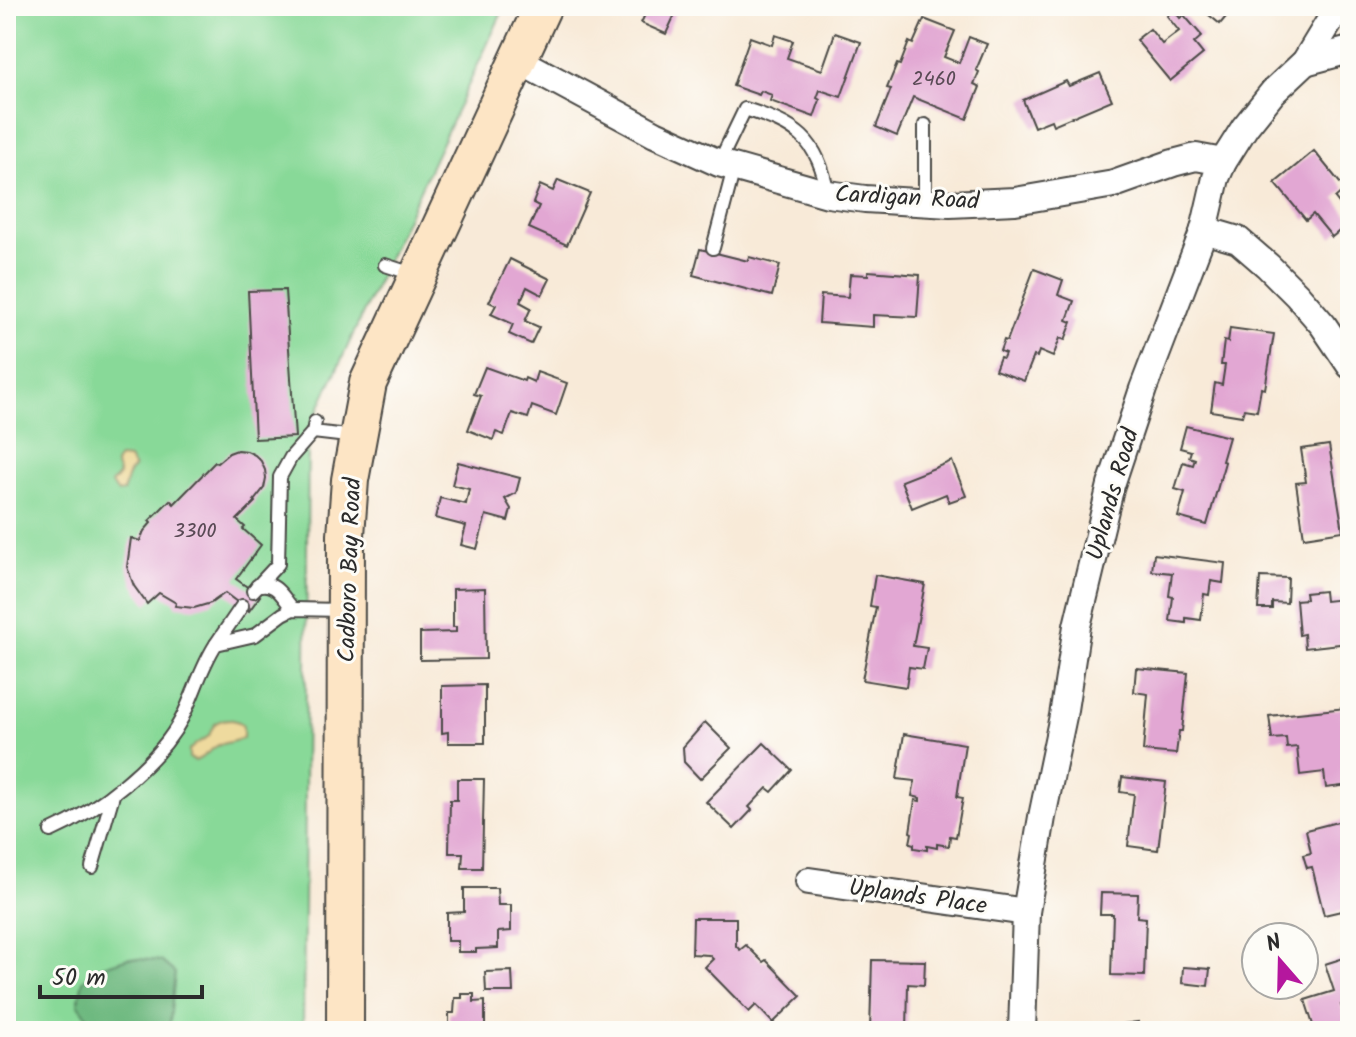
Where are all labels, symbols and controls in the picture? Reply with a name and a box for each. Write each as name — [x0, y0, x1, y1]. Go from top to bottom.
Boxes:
house number: 2460 — [912, 64, 956, 96]
street label: Cardigan Road — [834, 175, 981, 222]
street label: Uplands Road — [1076, 423, 1151, 565]
street label: Cadboro Bay Road — [328, 476, 373, 663]
house number: 3300 — [174, 516, 216, 548]
street label: Uplands Place — [846, 868, 990, 927]
north arrow — [1240, 921, 1320, 1001]
text: N — [1262, 926, 1287, 963]
scale bar — [40, 949, 202, 999]
text: 50 m — [52, 959, 106, 998]

